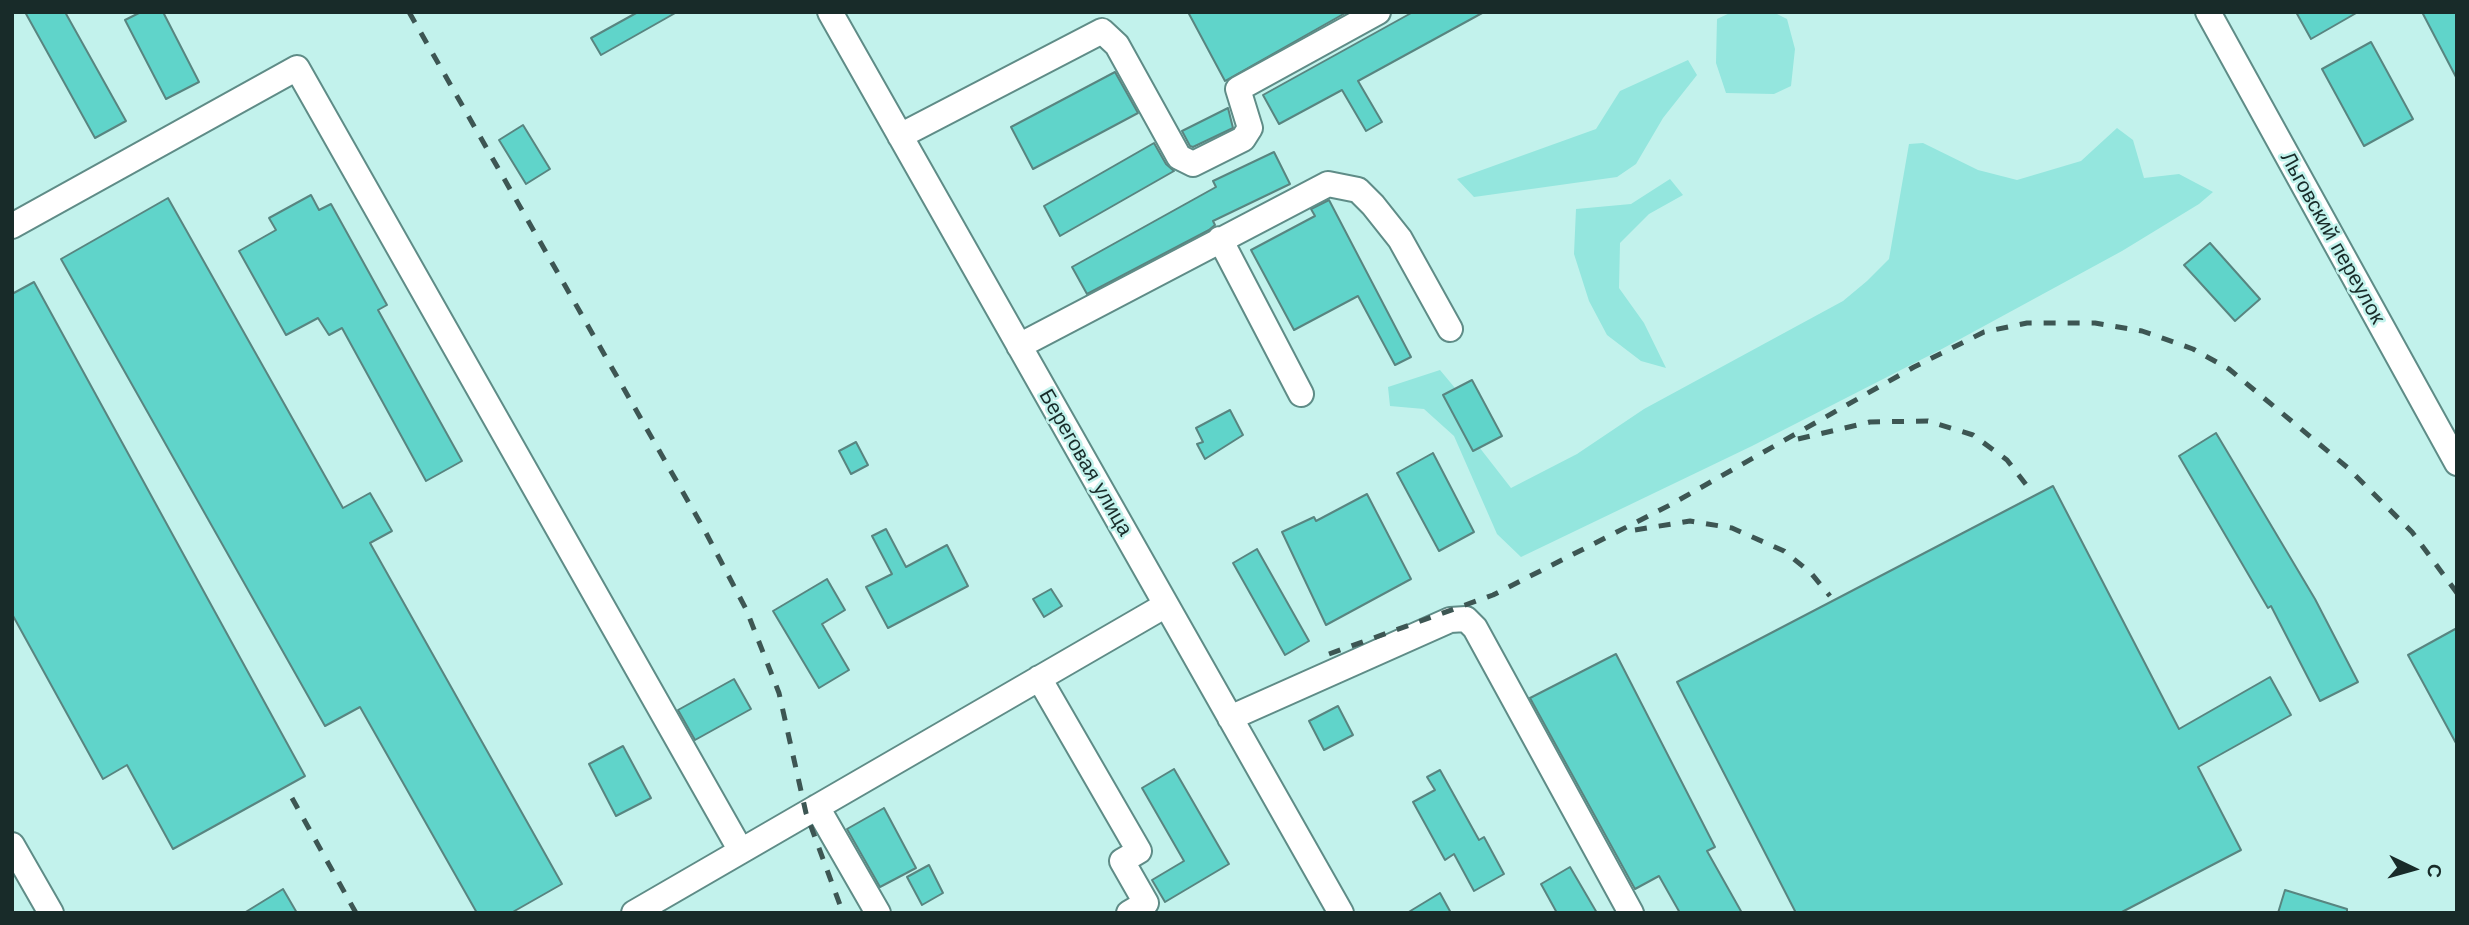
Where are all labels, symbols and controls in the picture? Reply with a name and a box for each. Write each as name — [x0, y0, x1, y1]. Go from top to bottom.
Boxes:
street label: Льговский переулок — [2274, 147, 2390, 329]
street label: Береговая улица — [1033, 385, 1137, 541]
north arrow — [2378, 834, 2448, 904]
text: С — [2423, 863, 2445, 879]

